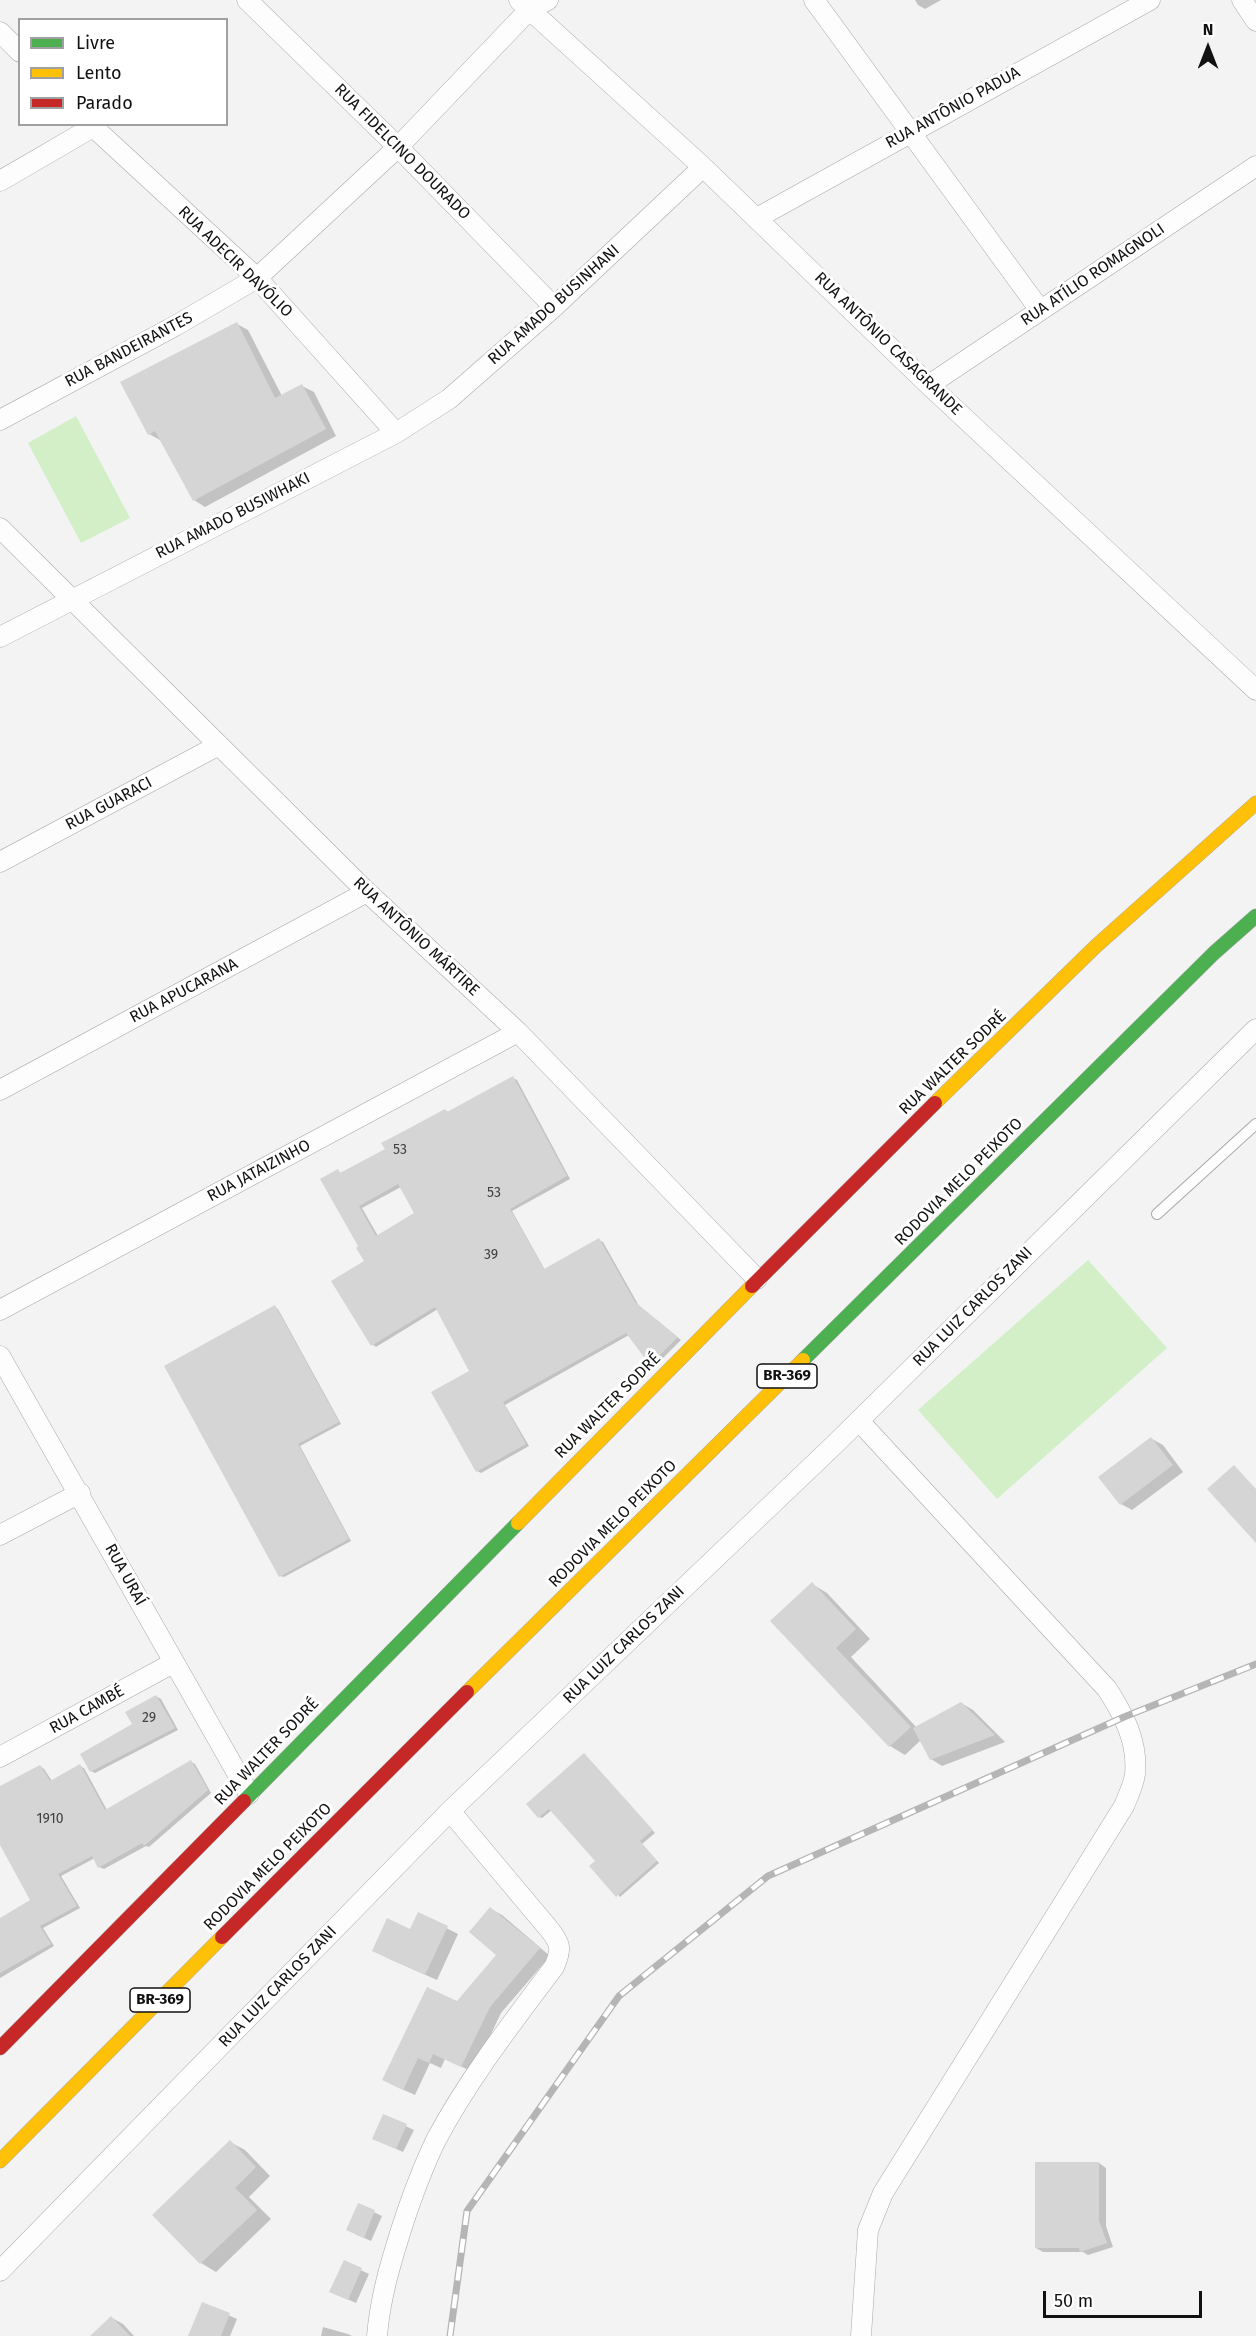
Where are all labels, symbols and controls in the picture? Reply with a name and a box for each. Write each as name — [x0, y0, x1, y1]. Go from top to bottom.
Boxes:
legend — [18, 18, 228, 126]
north arrow — [1178, 18, 1238, 78]
text: N — [1203, 20, 1213, 39]
text: Livre — [76, 32, 115, 54]
text: Lento — [76, 62, 122, 84]
street label: RUA ANTÔNIO PADUA — [882, 63, 1024, 153]
street label: RUA FIDELCINO DOURADO — [330, 80, 474, 224]
text: Parado — [76, 92, 133, 114]
street label: RUA ADECIR DAVÓLIO — [174, 202, 296, 322]
street label: RUA ATÍLIO ROMAGNOLI — [1017, 220, 1169, 330]
street label: RUA AMADO BUSINHANI — [484, 241, 624, 369]
street label: RUA ANTÔNIO CASAGRANDE — [810, 268, 966, 420]
street label: RUA BANDEIRANTES — [62, 308, 196, 392]
street label: RUA AMADO BUSIWHAKI — [153, 469, 313, 563]
street label: RUA GUARACI — [62, 773, 156, 835]
street label: RUA ANTÔNIO MÁRTIRE — [349, 874, 483, 1000]
street label: RUA APUCARANA — [127, 954, 241, 1028]
street label: RUA WALTER SODRÉ — [895, 1007, 1011, 1119]
street label: RODOVIA MELO PEIXOTO — [891, 1114, 1027, 1250]
street label: RUA JATAIZINHO — [204, 1136, 314, 1206]
house number: 53 — [393, 1142, 407, 1158]
house number: 53 — [487, 1185, 501, 1201]
street label: RUA LUIZ CARLOS ZANI — [909, 1243, 1037, 1371]
house number: 39 — [484, 1247, 498, 1263]
street label: RUA WALTER SODRÉ — [551, 1349, 665, 1463]
road number: BR-369 — [757, 1364, 817, 1388]
street label: RODOVIA MELO PEIXOTO — [545, 1456, 681, 1592]
street label: RUA URAÍ — [100, 1541, 150, 1609]
street label: RUA LUIZ CARLOS ZANI — [559, 1582, 689, 1708]
street label: RUA CAMBÉ — [46, 1682, 128, 1738]
street label: RUA WALTER SODRÉ — [211, 1694, 323, 1810]
house number: 29 — [142, 1710, 156, 1726]
street label: RODOVIA MELO PEIXOTO — [200, 1799, 336, 1935]
house number: 1910 — [36, 1811, 64, 1827]
street label: RUA LUIZ CARLOS ZANI — [215, 1922, 341, 2052]
road number: BR-369 — [130, 1988, 190, 2012]
scale bar — [1046, 2279, 1205, 2317]
text: 50 m — [1054, 2290, 1093, 2312]

